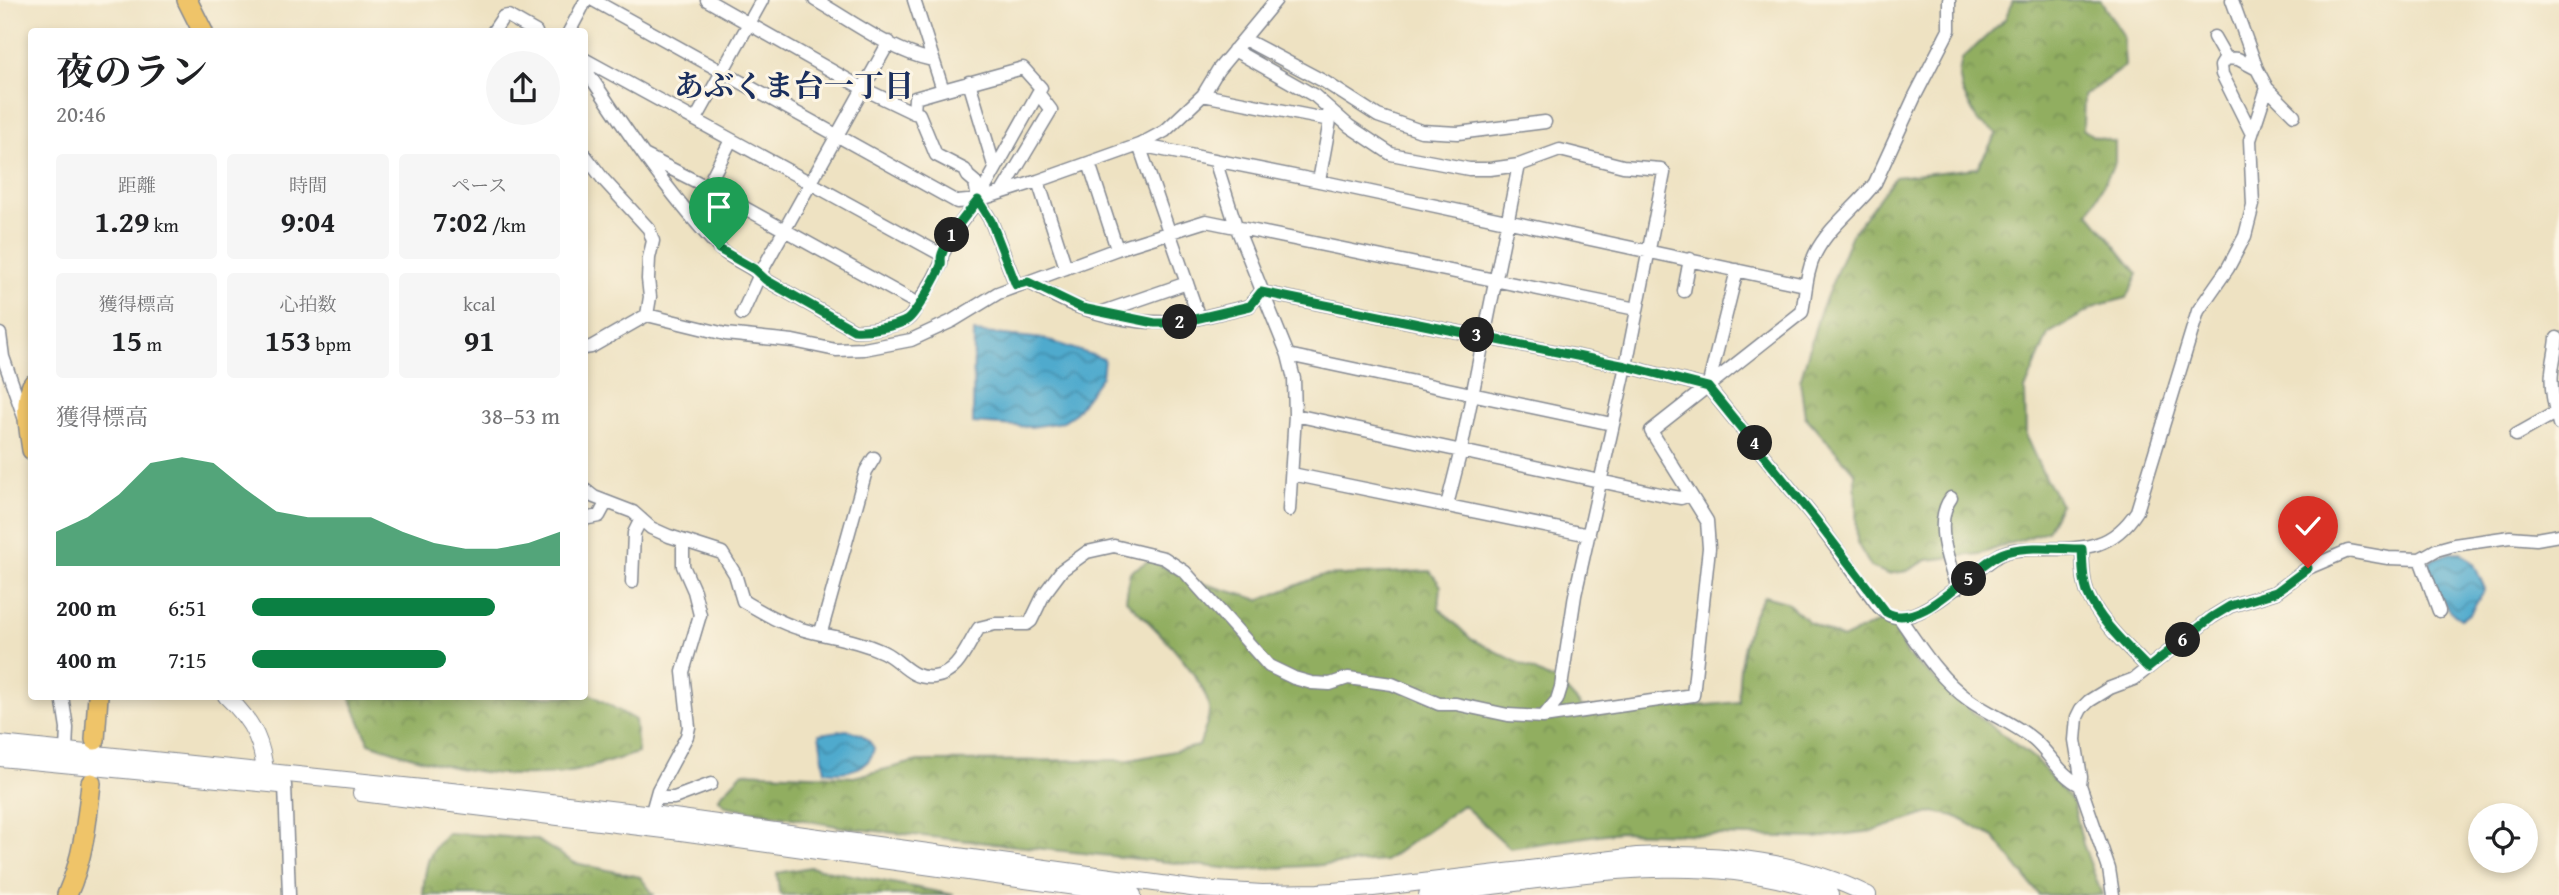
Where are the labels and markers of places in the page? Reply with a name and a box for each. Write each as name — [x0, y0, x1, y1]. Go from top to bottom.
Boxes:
pin — [689, 177, 749, 249]
pin: 1 — [934, 218, 970, 252]
pin: 2 — [1162, 304, 1198, 340]
pin: 3 — [1460, 318, 1494, 352]
pin: 4 — [1738, 426, 1772, 460]
pin — [2278, 496, 2338, 568]
pin: 5 — [1952, 562, 1986, 596]
pin: 6 — [2166, 622, 2200, 658]

